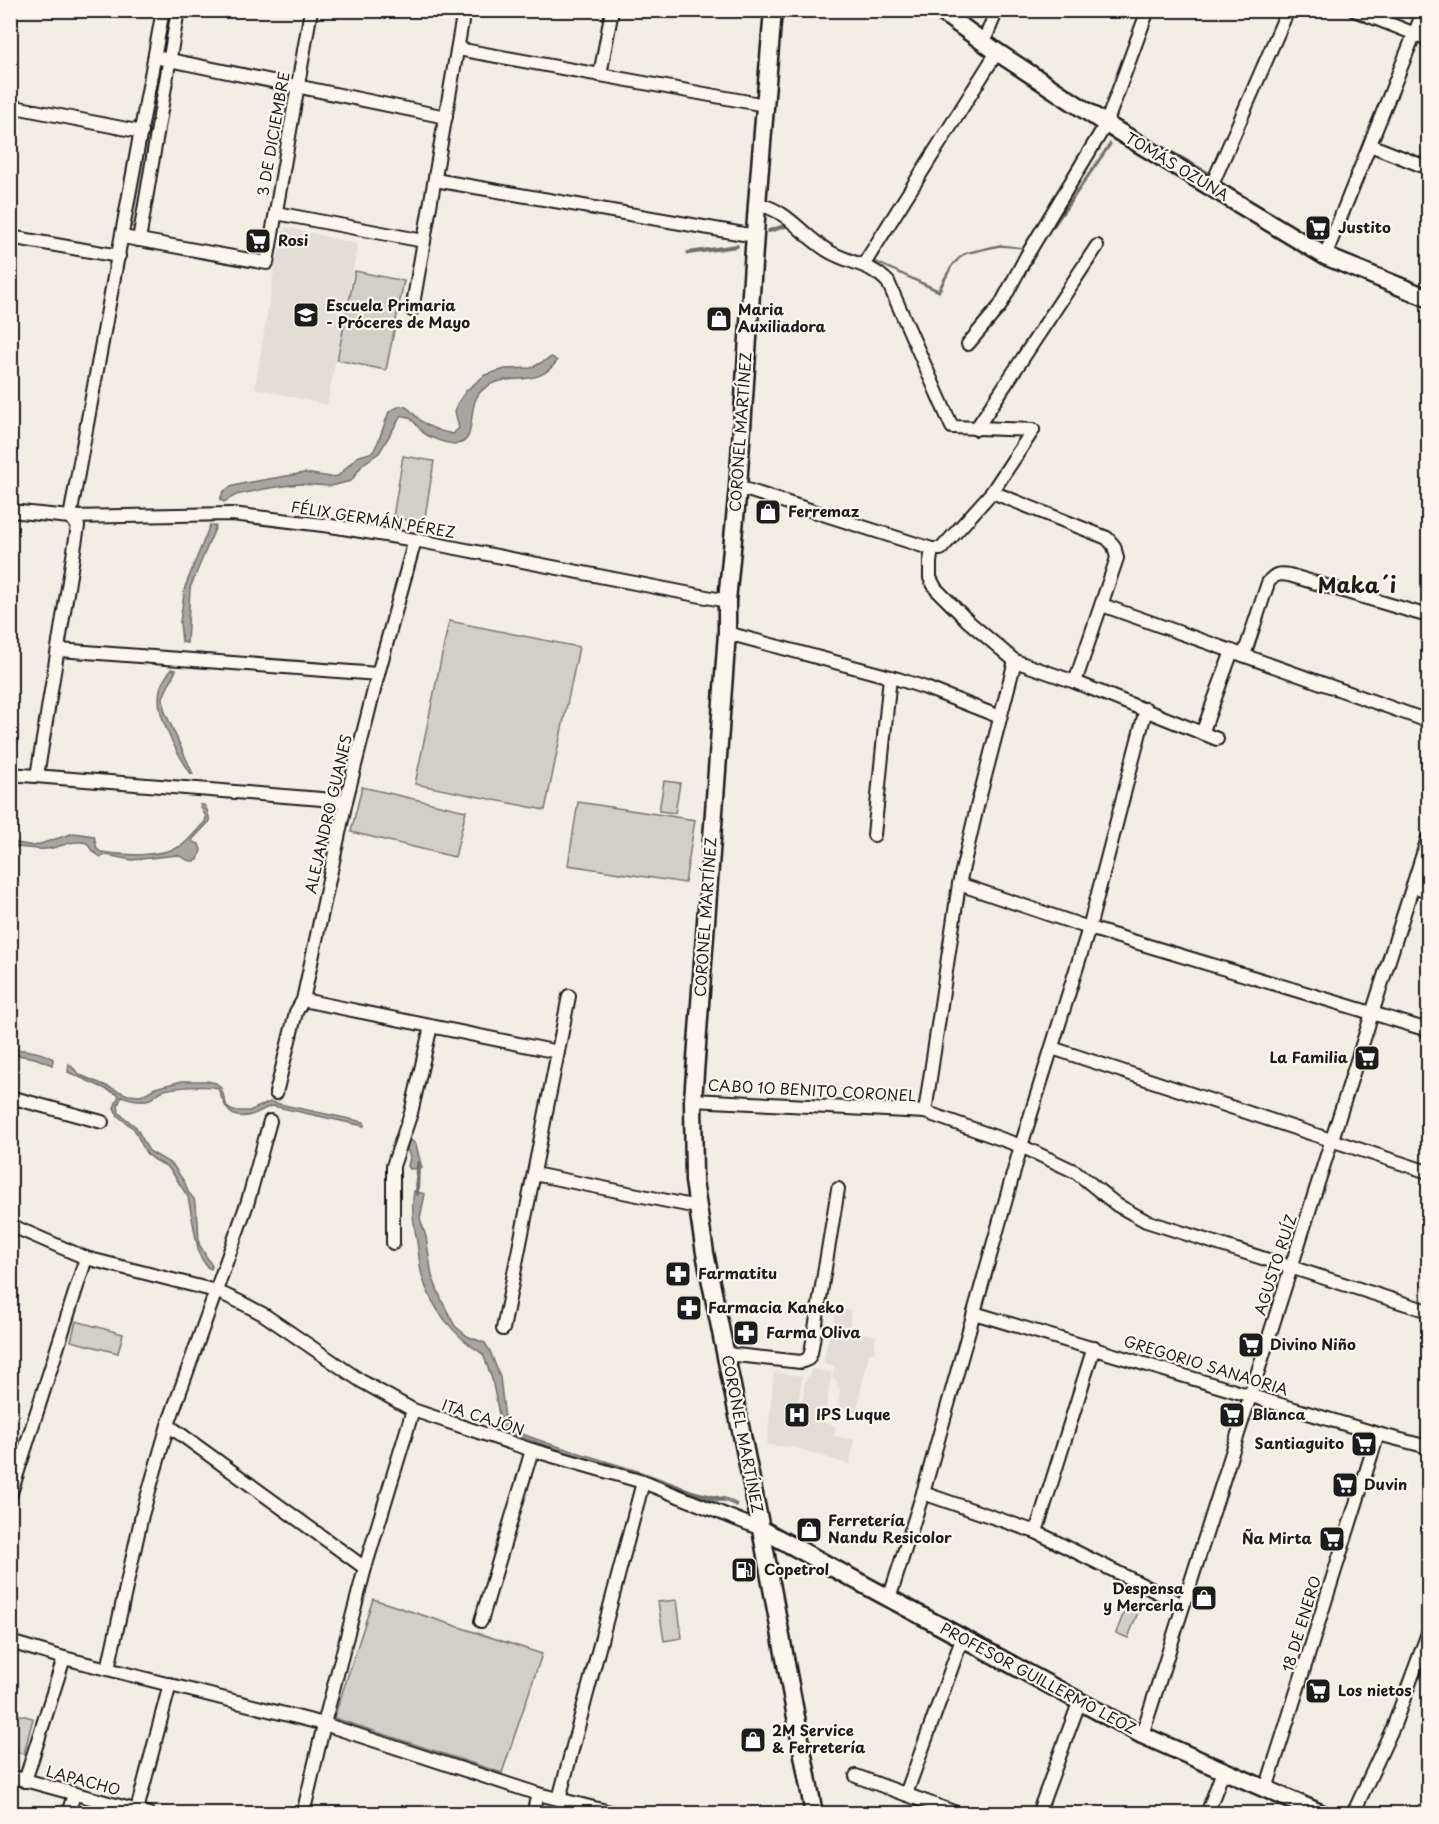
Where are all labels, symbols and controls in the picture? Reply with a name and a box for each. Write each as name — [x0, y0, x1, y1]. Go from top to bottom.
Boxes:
street label: 3 DE DICIEMBRE — [250, 70, 295, 198]
street label: TOMÁS OZUNA — [1121, 126, 1234, 206]
supermarket icon: Justito — [1303, 213, 1333, 243]
place label: Justito — [1338, 215, 1391, 238]
supermarket icon: Rosi — [243, 226, 273, 256]
place label: Rosi — [278, 228, 309, 251]
place label: Escuela Primaria - Próceres de Mayo — [326, 293, 470, 333]
place label: Maria Auxiliadora — [738, 297, 827, 337]
school or university icon: Escuela Primaria - Próceres de Mayo — [291, 300, 321, 330]
shop icon: Maria Auxiliadora — [704, 304, 734, 334]
street label: CORONEL MARTÍNEZ — [722, 351, 757, 513]
street label: FÉLIX GERMÁN PÉREZ — [290, 494, 457, 543]
shop icon: Ferremaz — [753, 497, 783, 527]
place label: Ferremaz — [788, 499, 860, 522]
district label: Maka´i — [1318, 568, 1396, 600]
street label: ALEJANDRO GUANES — [298, 732, 357, 896]
street label: CORONEL MARTÍNEZ — [687, 836, 722, 998]
supermarket icon: La Familia — [1352, 1043, 1382, 1073]
place label: La Familia — [1269, 1045, 1349, 1068]
street label: CABO 1O BENITO CORONEL — [707, 1073, 917, 1106]
street label: AGUSTO RUÍZ — [1247, 1211, 1302, 1318]
pharmacy icon: Farmatitu — [663, 1259, 693, 1289]
place label: Farmatitu — [698, 1261, 777, 1284]
pharmacy icon: Farmacia Kaneko — [674, 1293, 704, 1323]
place label: Farmacia Kaneko — [708, 1295, 844, 1318]
pharmacy icon: Farma Oliva — [731, 1318, 761, 1348]
place label: Farma Oliva — [766, 1320, 861, 1343]
street label: GREGORIO SANAORIA — [1121, 1329, 1292, 1401]
supermarket icon: Divino Niño — [1236, 1330, 1266, 1360]
place label: Divino Niño — [1270, 1332, 1356, 1355]
street label: CORONEL MARTÍNEZ — [717, 1353, 770, 1515]
street label: ITA CAJÓN — [439, 1392, 528, 1441]
hospital icon: IPS Luque — [782, 1400, 812, 1430]
supermarket icon: Blanca — [1217, 1400, 1247, 1430]
place label: IPS Luque — [816, 1402, 891, 1425]
place label: Blanca — [1252, 1402, 1306, 1425]
supermarket icon: Santiaguito — [1349, 1429, 1379, 1459]
place label: Santiaguito — [1254, 1431, 1344, 1454]
supermarket icon: Duvin — [1330, 1470, 1360, 1500]
place label: Duvin — [1364, 1472, 1407, 1495]
place label: Ferretería Nandu Resicolor — [828, 1508, 952, 1548]
shop icon: Ferretería Nandu Resicolor — [794, 1515, 824, 1545]
supermarket icon: Ña Mirta — [1317, 1524, 1347, 1554]
place label: Ña Mirta — [1242, 1526, 1313, 1549]
fuel station icon: Copetrol — [729, 1555, 759, 1585]
place label: Copetrol — [764, 1557, 829, 1580]
street label: 18 DE ENERO — [1275, 1573, 1326, 1675]
place label: Despensa y Mercerla — [1103, 1576, 1185, 1616]
shop icon: Despensa y Mercerla — [1189, 1583, 1219, 1613]
street label: PROFESOR GUILLERMO LEOZ — [937, 1616, 1141, 1739]
supermarket icon: Los nietos — [1303, 1676, 1333, 1706]
place label: Los nietos — [1338, 1678, 1412, 1701]
place label: 2M Service & Ferretería — [772, 1718, 866, 1758]
shop icon: 2M Service & Ferretería — [738, 1725, 768, 1755]
street label: LAPACHO — [44, 1759, 123, 1801]

